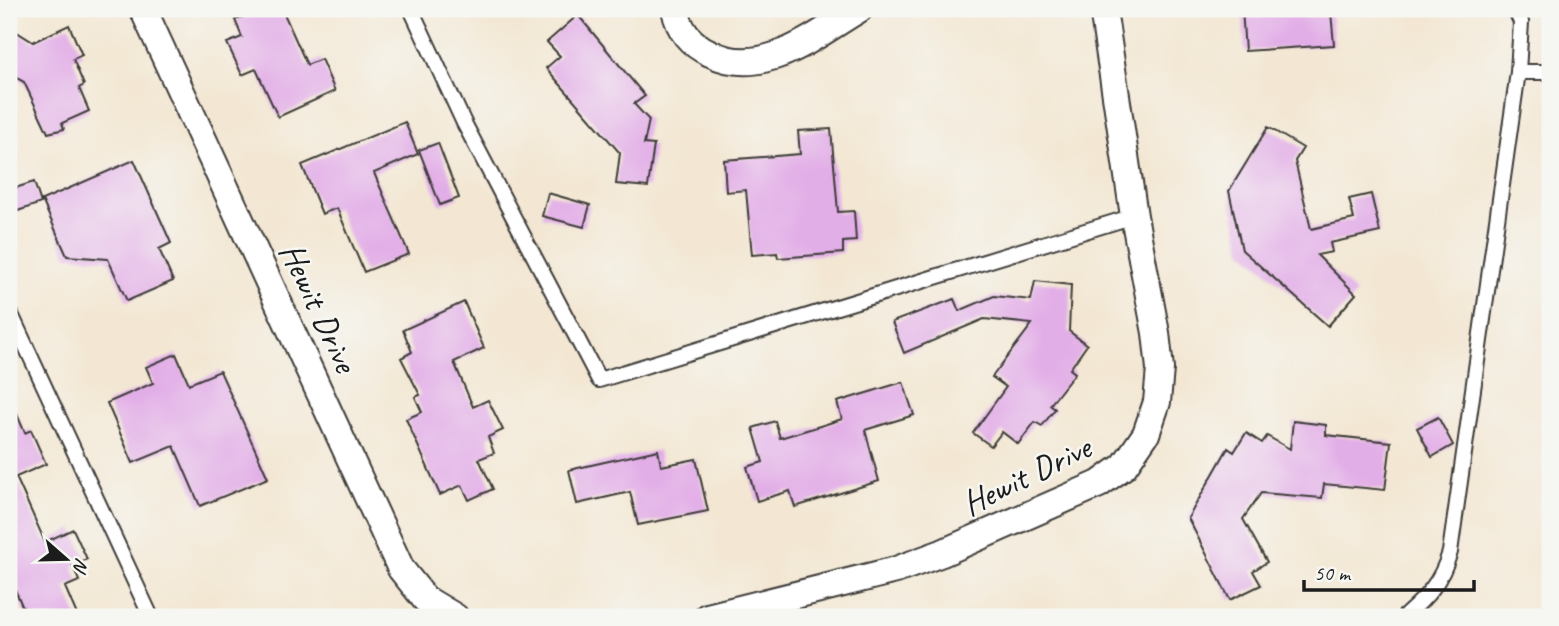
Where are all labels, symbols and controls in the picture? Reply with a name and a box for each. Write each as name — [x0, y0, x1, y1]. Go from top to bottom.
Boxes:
street label: Hewit Drive — [269, 235, 369, 382]
street label: Hewit Drive — [954, 424, 1101, 526]
north arrow — [32, 524, 102, 594]
scale bar — [1304, 549, 1473, 593]
text: N — [67, 555, 94, 577]
text: 50 m — [1314, 560, 1352, 586]

